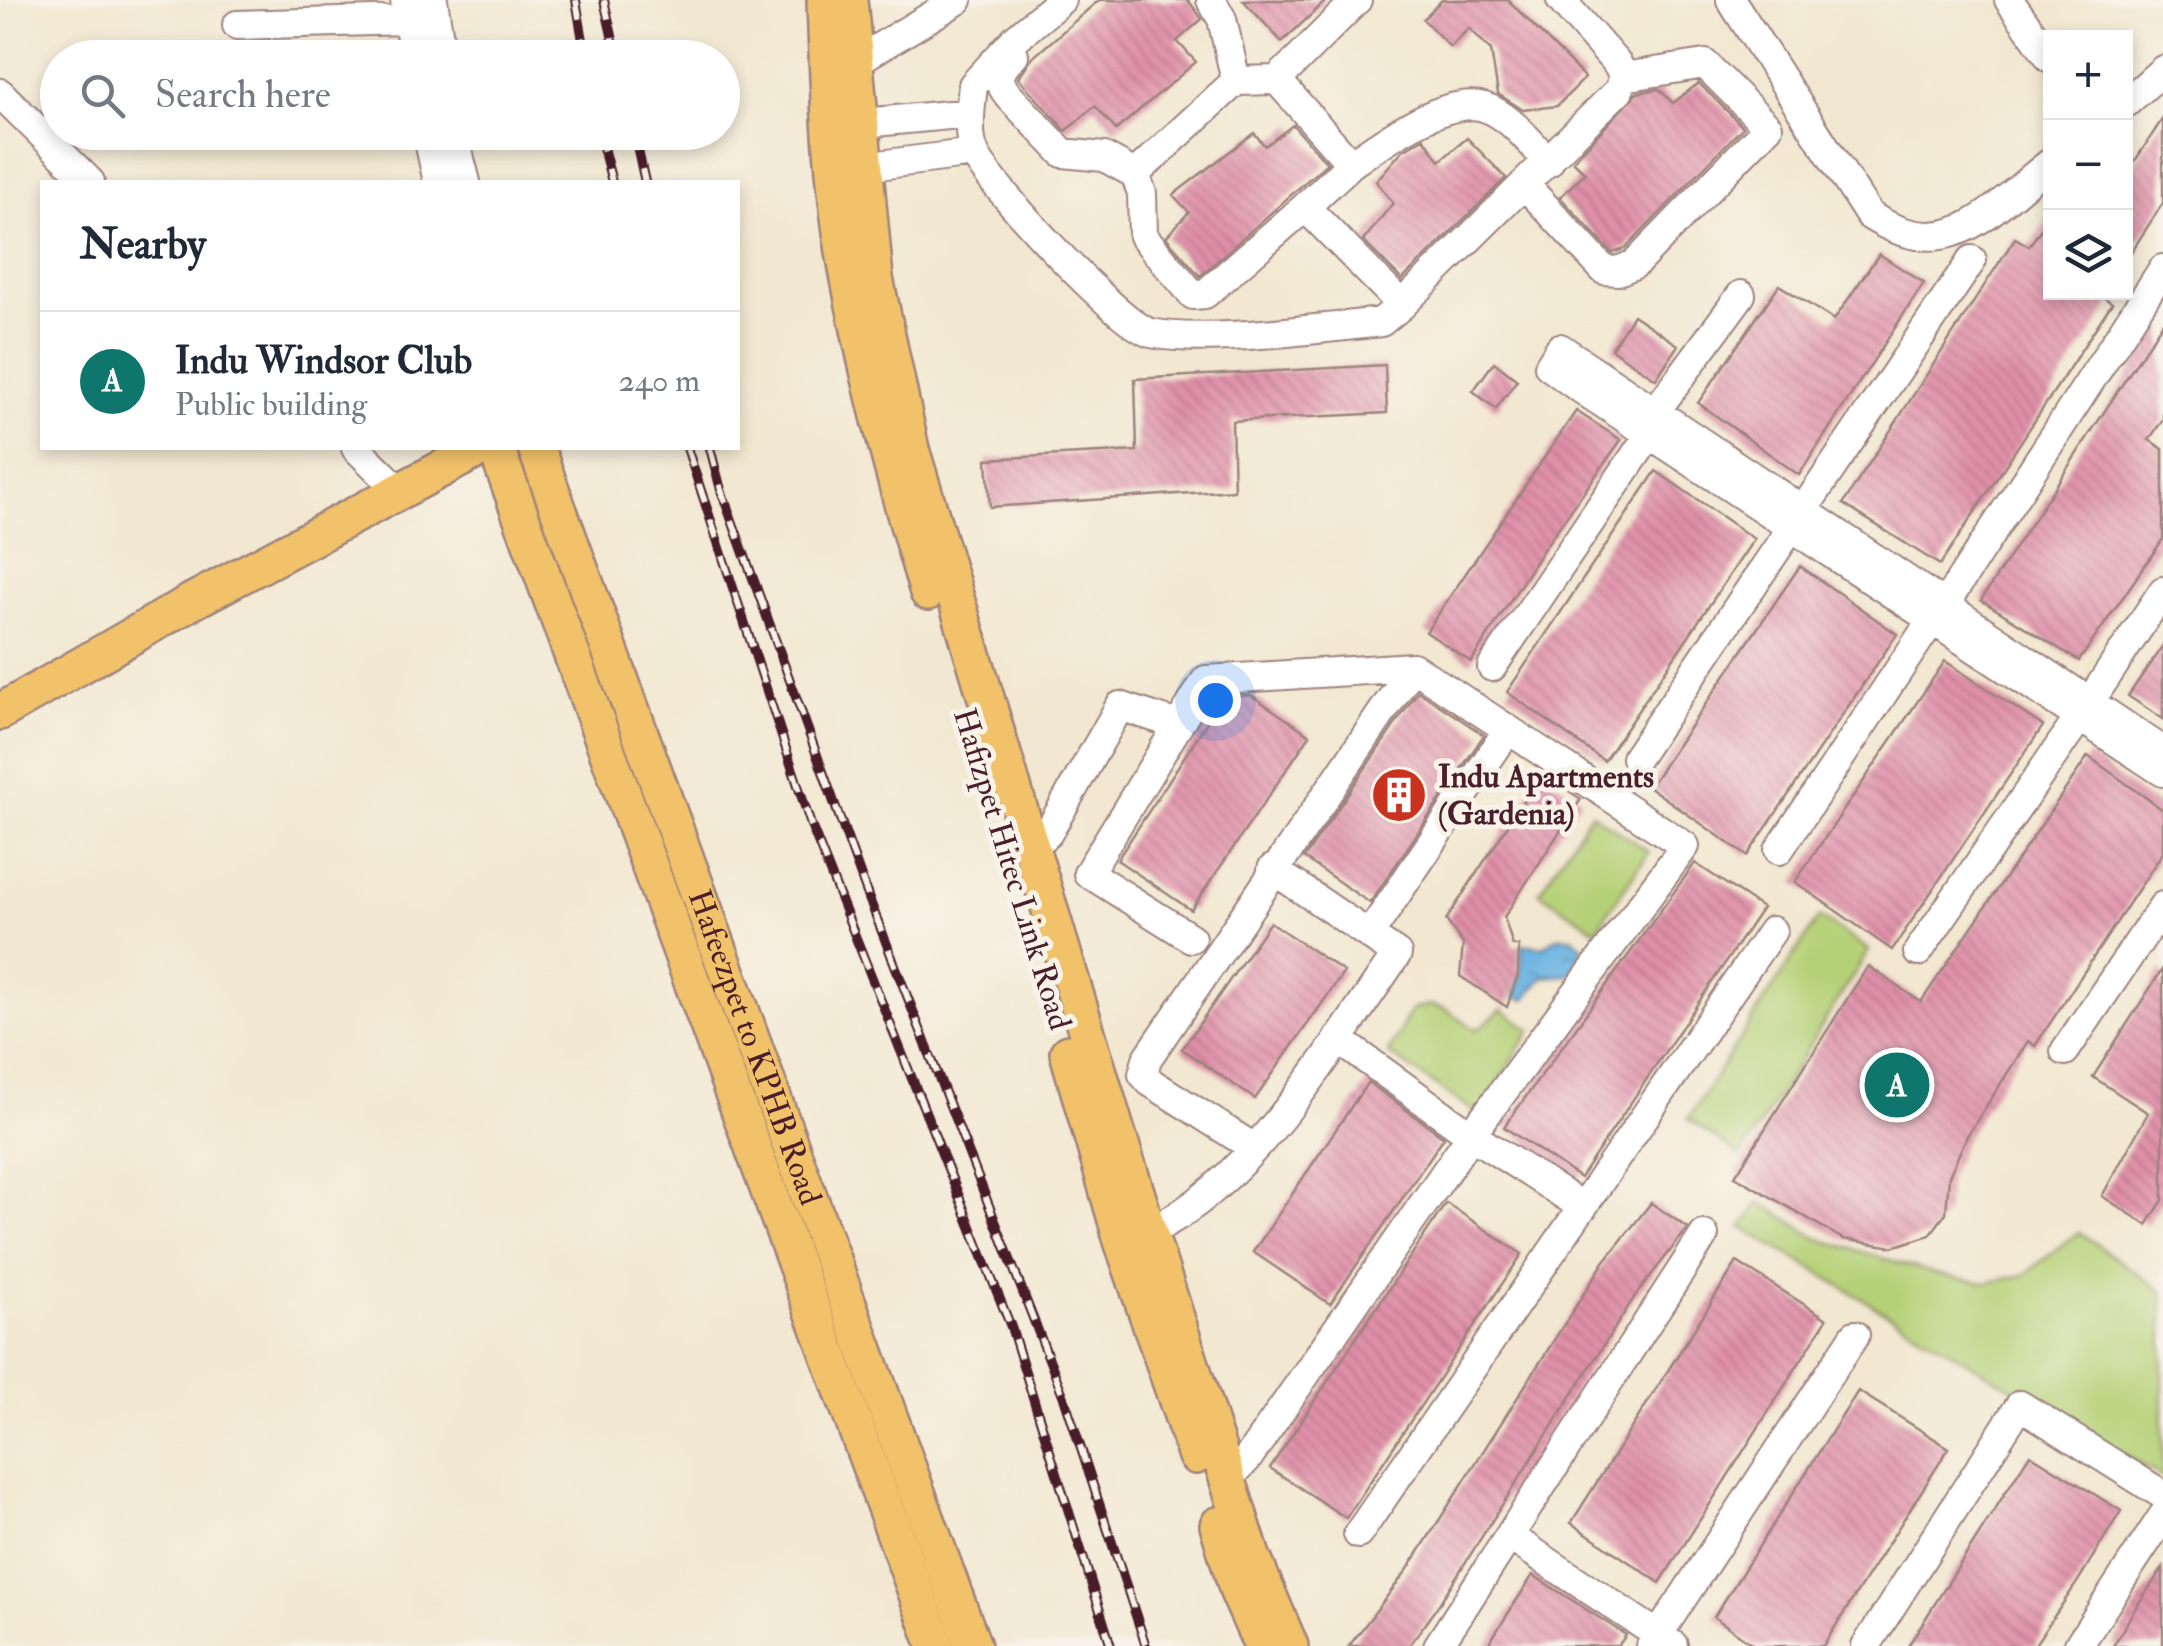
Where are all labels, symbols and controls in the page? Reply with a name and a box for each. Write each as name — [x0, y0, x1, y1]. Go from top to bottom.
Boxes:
map controls — [2043, 30, 2133, 300]
button: + — [2043, 30, 2133, 120]
search box — [40, 40, 740, 150]
icon: search — [75, 68, 130, 123]
text: Search here — [155, 71, 331, 119]
button: − — [2043, 120, 2133, 210]
button: layers — [2043, 210, 2133, 300]
text: Nearby — [80, 219, 206, 271]
text: Indu Windsor Club — [175, 337, 472, 385]
text: A — [102, 361, 123, 401]
text: 240 m — [619, 361, 700, 401]
text: Public building — [175, 385, 367, 425]
your location — [1190, 675, 1241, 726]
street label: Hafizpet Hitec Link Road — [944, 703, 1080, 1035]
place label: Indu Apartments (Gardenia) — [1438, 757, 1654, 834]
building icon: Indu Apartments (Gardenia) — [1369, 765, 1429, 825]
street label: Hafeezpet to KPHB Road — [679, 884, 831, 1211]
pin: A — [1864, 1048, 1930, 1122]

